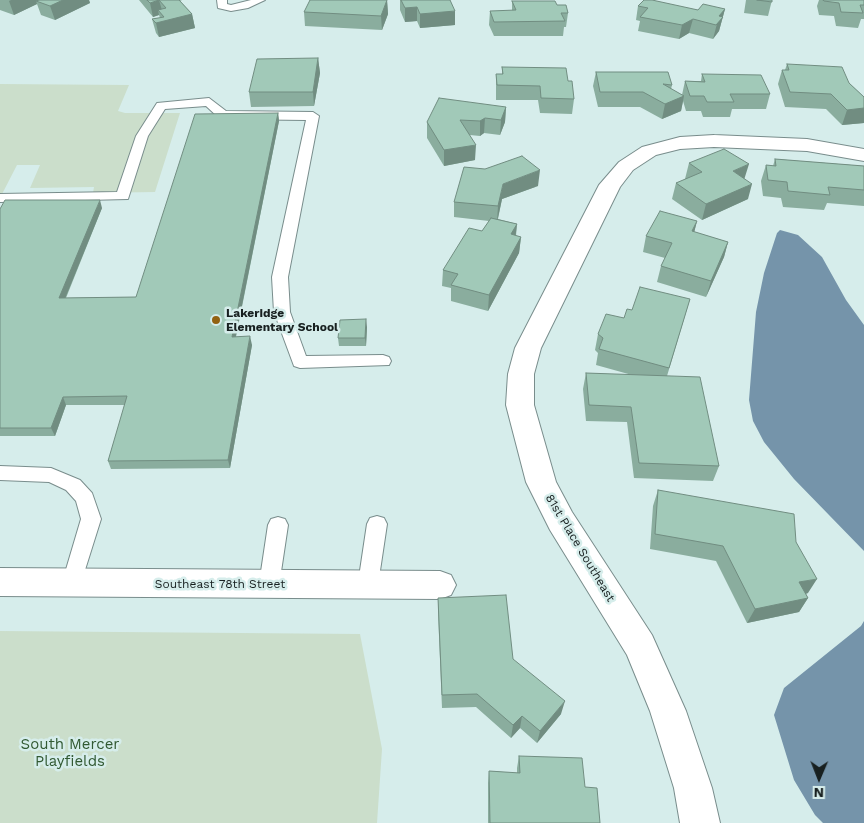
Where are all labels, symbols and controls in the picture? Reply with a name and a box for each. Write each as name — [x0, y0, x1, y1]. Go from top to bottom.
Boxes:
place label: Lakeridge Elementary School — [226, 306, 338, 334]
marker: Lakeridge Elementary School — [210, 314, 222, 326]
street label: 81st Place Southeast — [542, 492, 618, 604]
street label: Southeast 78th Street — [155, 577, 285, 591]
park label: South Mercer Playfields — [21, 736, 119, 771]
north arrow — [794, 753, 844, 803]
text: N — [813, 785, 824, 801]

